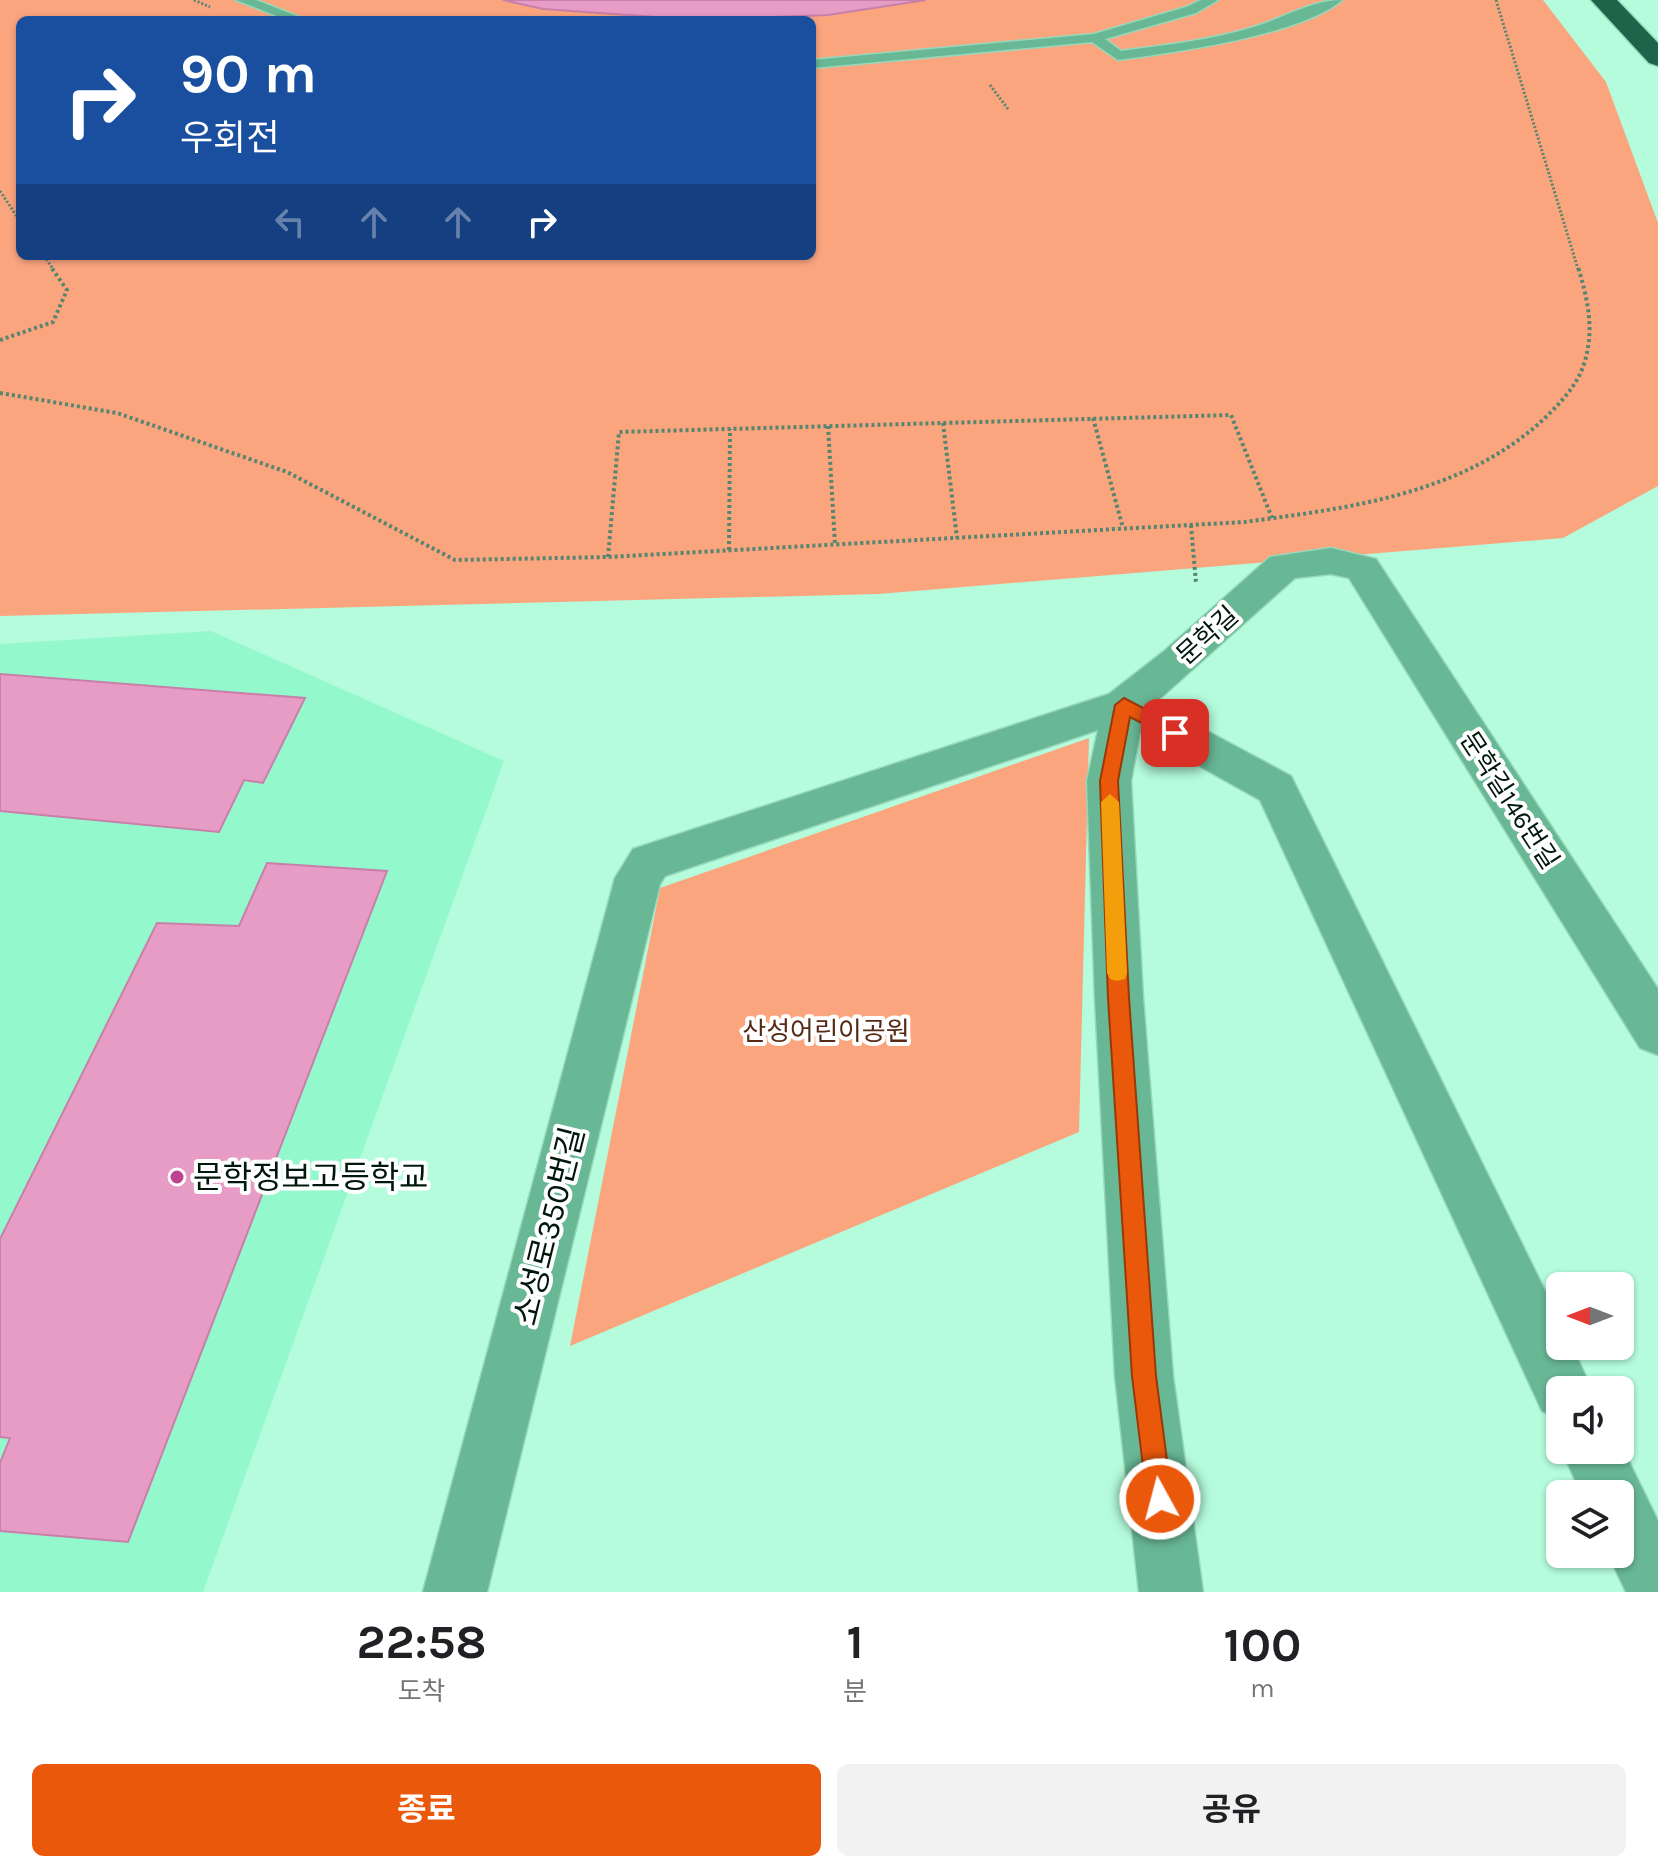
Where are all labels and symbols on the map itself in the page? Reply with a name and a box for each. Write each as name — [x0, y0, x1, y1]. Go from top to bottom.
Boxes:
street label: 문학길 — [1170, 600, 1244, 671]
pin — [1141, 699, 1209, 767]
street label: 문학길146번길 — [1454, 726, 1566, 875]
park label: 산성어린이공원 — [742, 1016, 910, 1047]
street label: 소성로350번길 — [507, 1123, 592, 1329]
place label: 문학정보고등학교 — [193, 1159, 429, 1196]
marker: 문학정보고등학교 — [168, 1168, 186, 1186]
north arrow — [1546, 1272, 1634, 1360]
position arrow — [1118, 1457, 1202, 1541]

